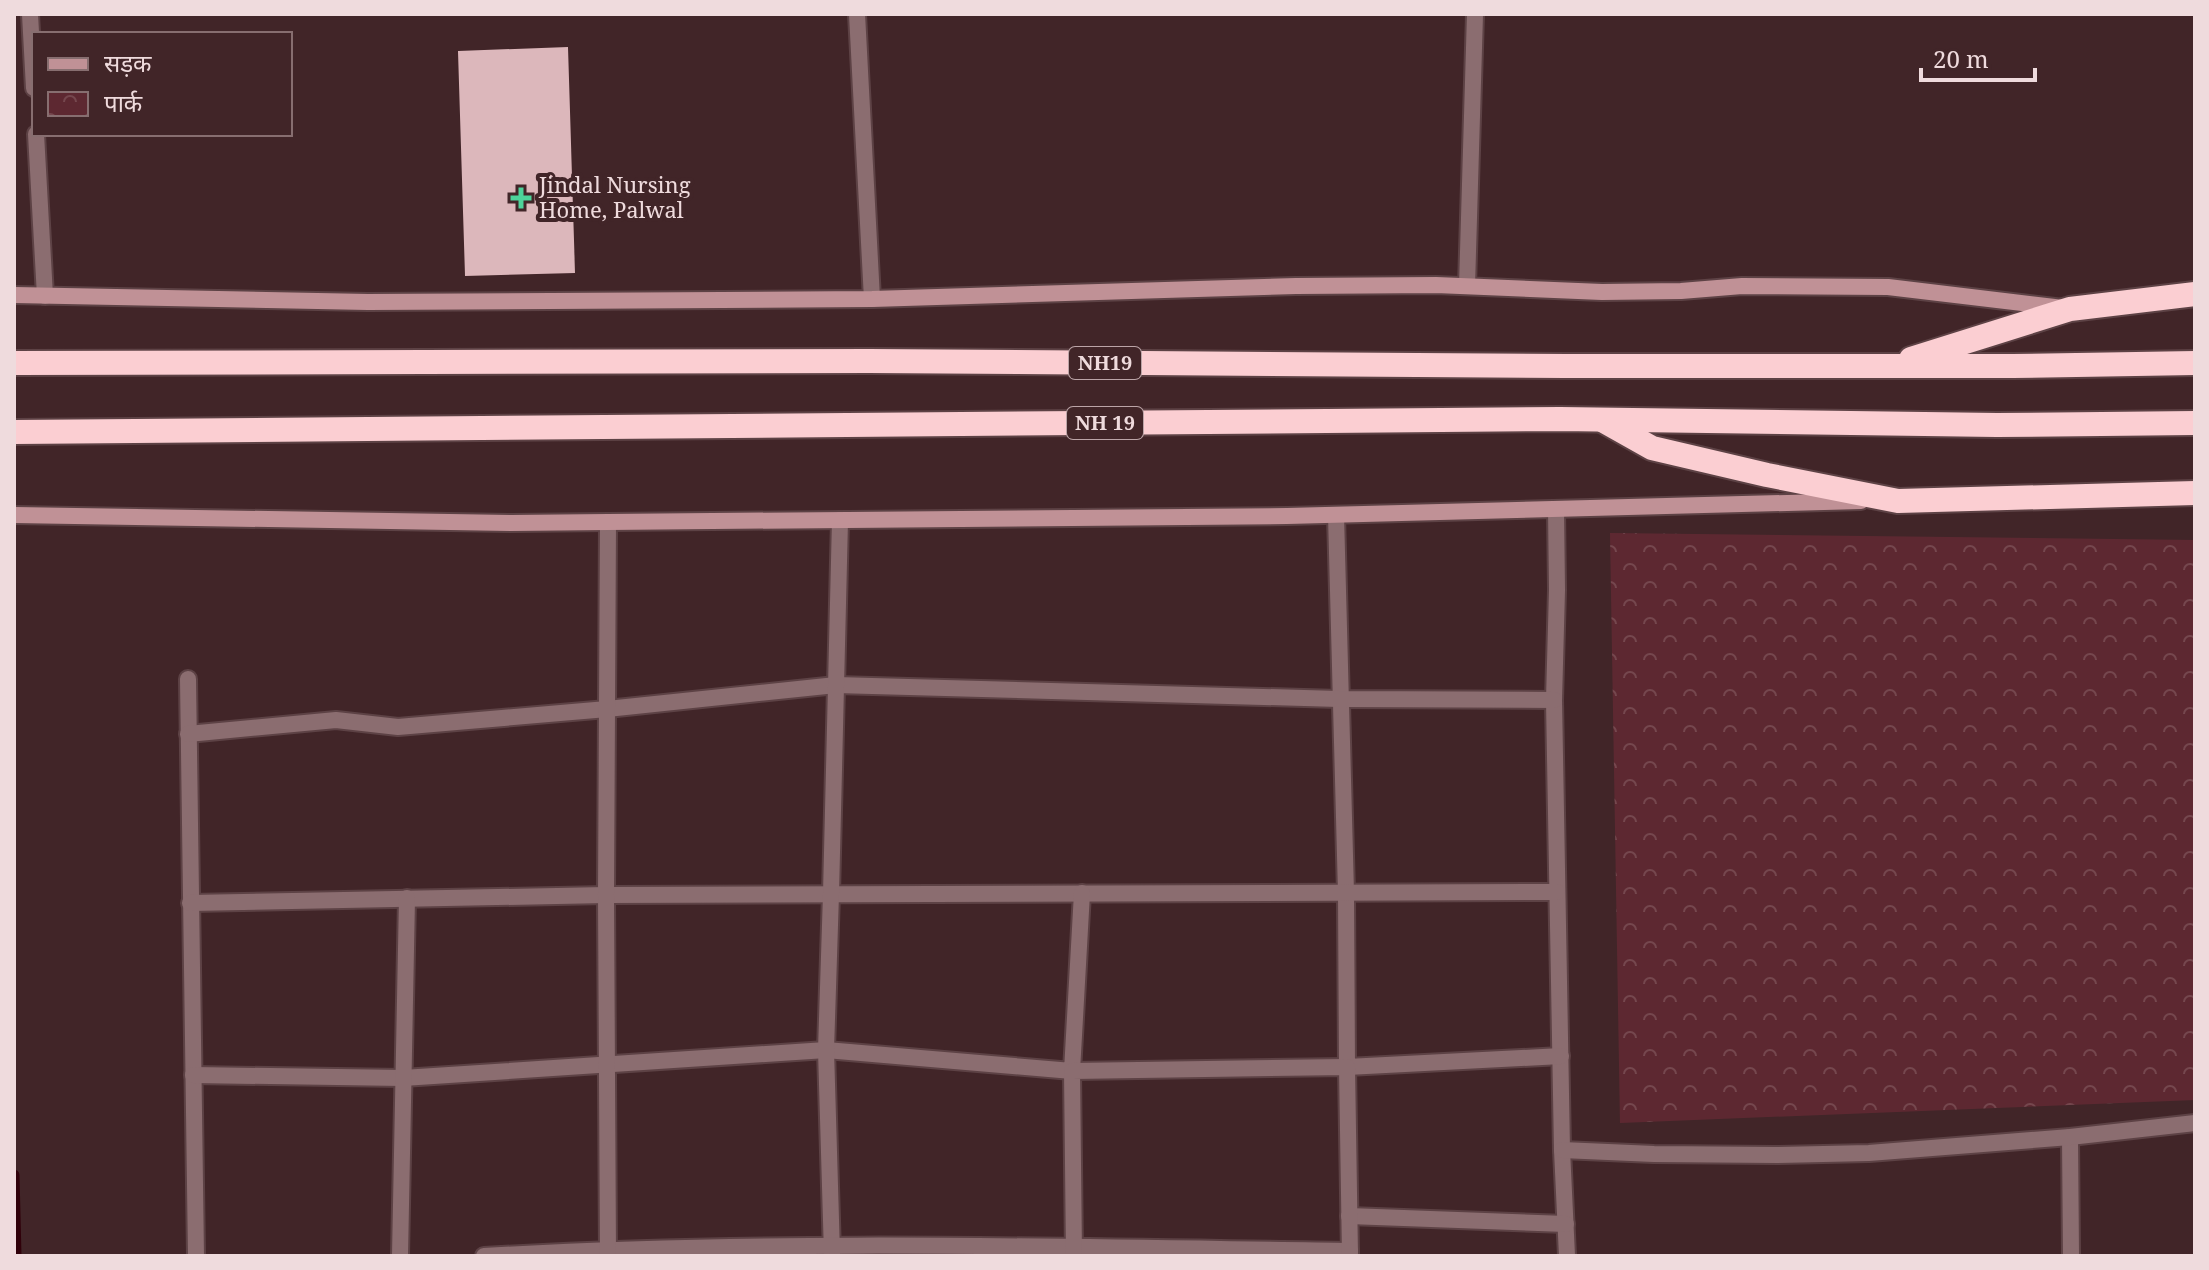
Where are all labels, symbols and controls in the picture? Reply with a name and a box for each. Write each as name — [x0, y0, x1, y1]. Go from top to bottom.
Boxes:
legend — [32, 32, 292, 136]
scale bar — [1921, 32, 2035, 82]
text: 20 m — [1933, 42, 1989, 75]
text: सड़क — [104, 46, 152, 79]
text: पार्क — [104, 86, 143, 119]
place label: Jindal Nursing Home, Palwal — [538, 169, 691, 224]
marker: Jindal Nursing Home, Palwal — [510, 187, 532, 209]
road number: NH19 — [1069, 347, 1141, 379]
road number: NH 19 — [1067, 407, 1143, 439]

